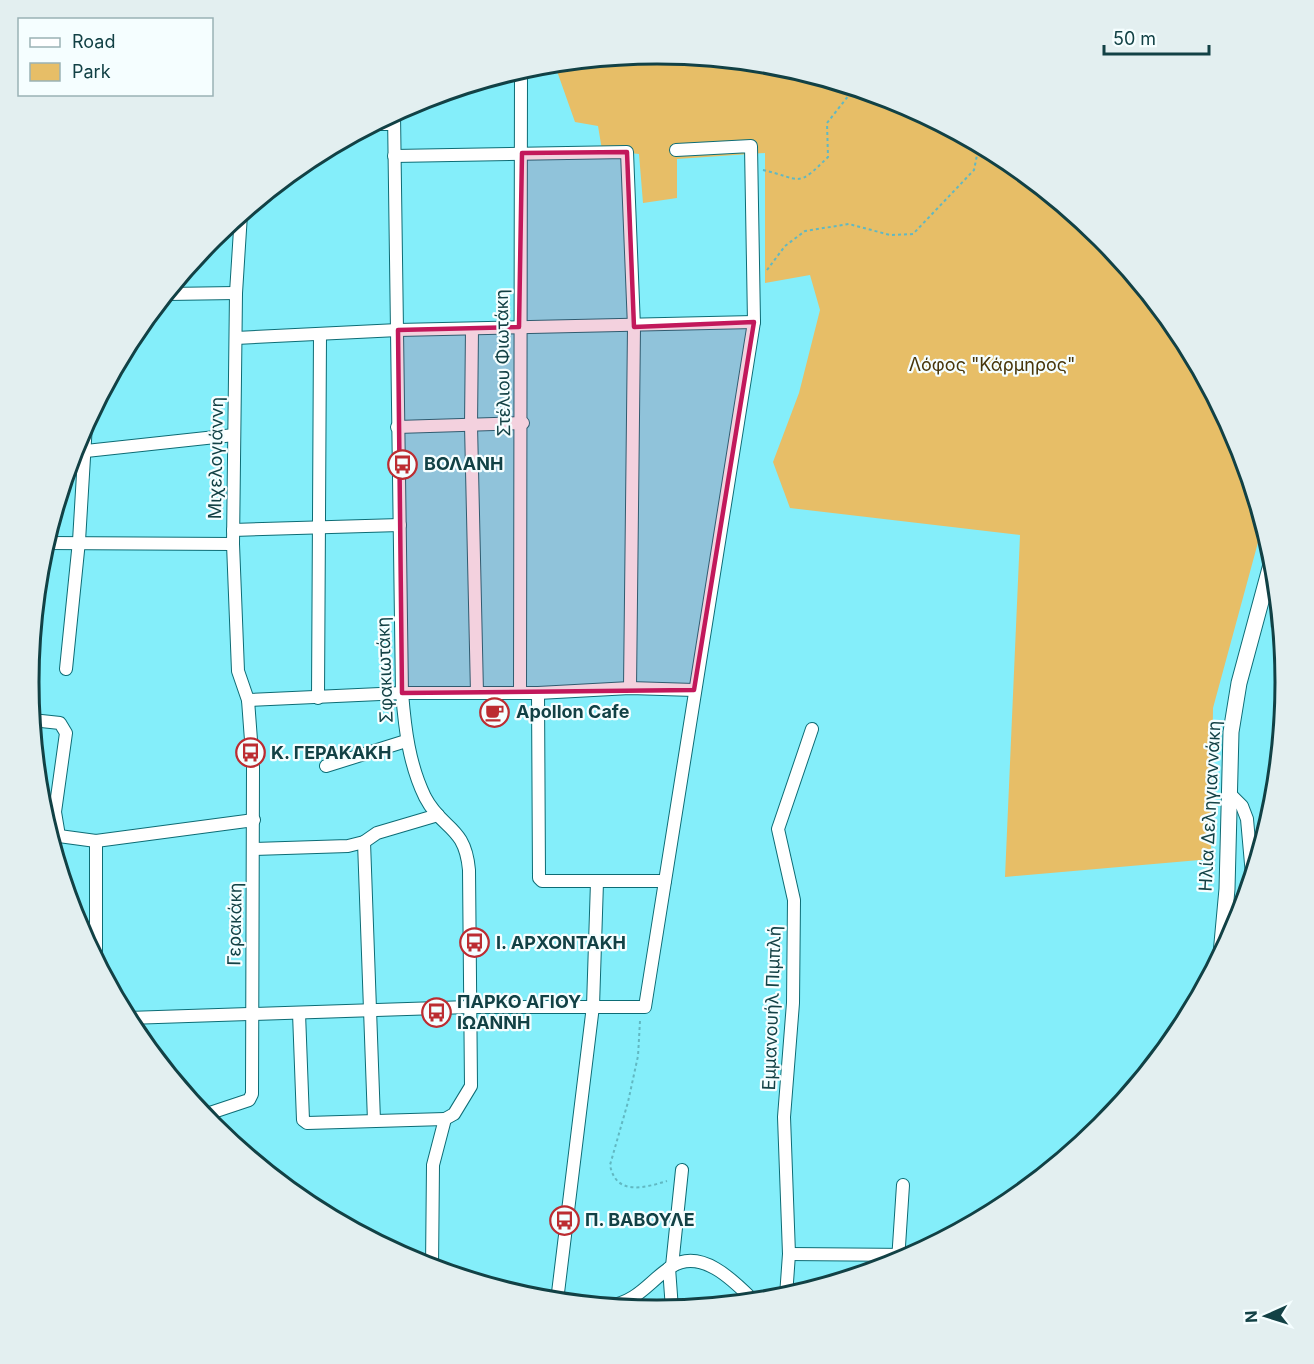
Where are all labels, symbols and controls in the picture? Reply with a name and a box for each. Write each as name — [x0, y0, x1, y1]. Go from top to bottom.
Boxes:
legend — [18, 18, 213, 96]
scale bar — [1104, 18, 1209, 56]
text: 50 m — [1113, 28, 1156, 49]
text: Road — [72, 31, 115, 52]
text: Park — [72, 61, 111, 82]
street label: Στέλιου Φιωτάκη — [491, 289, 514, 437]
park label: Λόφος "Κάρμηρος" — [909, 354, 1075, 375]
street label: Μιχελογιάννη — [204, 397, 227, 519]
bus stop icon: ΒΟΛΑΝΗ — [387, 448, 419, 480]
place label: ΒΟΛΑΝΗ — [424, 453, 503, 474]
street label: Σφακιωτάκη — [372, 616, 397, 724]
cafe icon: Apollon Cafe — [479, 696, 511, 728]
place label: Apollon Cafe — [516, 701, 630, 722]
street label: Ηλία Δεληγιαννάκη — [1195, 720, 1224, 892]
bus stop icon: Κ. ΓΕΡΑΚΑΚΗ — [234, 737, 266, 769]
place label: Κ. ΓΕΡΑΚΑΚΗ — [271, 742, 391, 763]
street label: Γερακάκη — [223, 882, 246, 966]
street label: Εµµανουήλ Πιµπλή — [758, 925, 785, 1091]
bus stop icon: Ι. ΑΡΧΟΝΤΑΚΗ — [459, 927, 491, 959]
place label: Ι. ΑΡΧΟΝΤΑΚΗ — [496, 932, 626, 953]
place label: ΠΑΡΚΟ ΑΓΙΟΥ ΙΩΑΝΝΗ — [457, 991, 581, 1033]
bus stop icon: ΠΑΡΚΟ ΑΓΙΟΥ ΙΩΑΝΝΗ — [420, 996, 452, 1028]
bus stop icon: Π. ΒΑΒΟΥΛΕ — [548, 1204, 580, 1236]
place label: Π. ΒΑΒΟΥΛΕ — [585, 1209, 695, 1230]
north arrow — [1236, 1286, 1296, 1346]
text: N — [1241, 1310, 1261, 1323]

